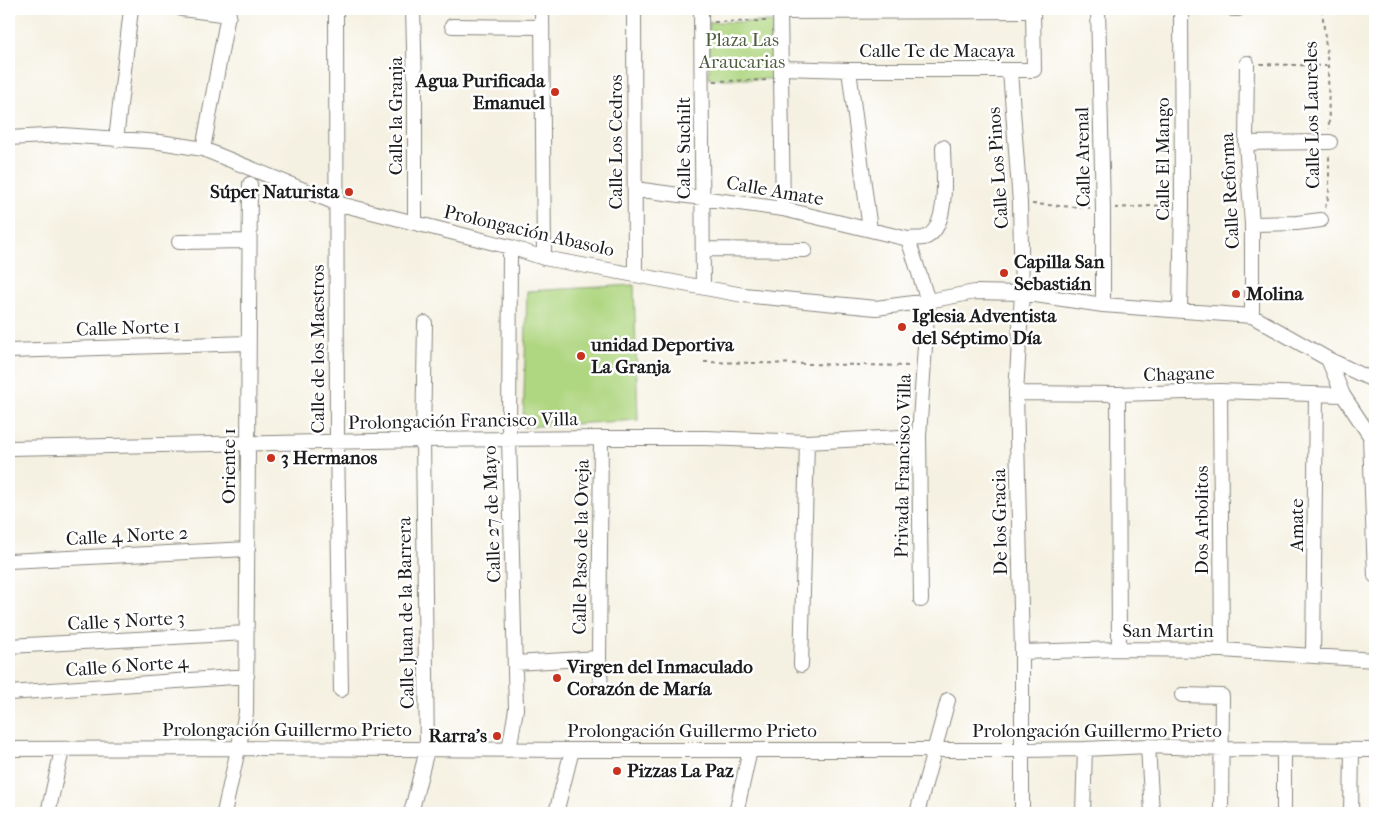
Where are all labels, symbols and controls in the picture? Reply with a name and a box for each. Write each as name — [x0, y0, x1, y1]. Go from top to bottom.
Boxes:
park label: Plaza Las Araucarias — [698, 29, 785, 73]
street label: Calle Te de Macaya — [859, 40, 1015, 62]
street label: Calle Los Laureles — [1300, 41, 1324, 189]
street label: Calle la Granja — [385, 57, 407, 175]
place label: Agua Purificada Emanuel — [415, 70, 546, 114]
street label: Calle Los Cedros — [605, 75, 627, 209]
marker: Agua Purificada Emanuel — [549, 86, 561, 98]
street label: Calle Suchilt — [673, 97, 695, 199]
street label: Calle El Mango — [1152, 97, 1174, 221]
street label: Calle Los Pinos — [983, 106, 1013, 230]
street label: Calle Arenal — [1071, 107, 1095, 207]
street label: Calle Reforma — [1216, 132, 1244, 250]
street label: Calle Amate — [725, 172, 825, 210]
place label: Súper Naturista — [210, 181, 340, 203]
marker: Súper Naturista — [343, 186, 355, 198]
street label: Prolongación Abasolo — [442, 201, 617, 261]
place label: Capilla San Sebastián — [1014, 251, 1105, 295]
street label: Calle de los Maestros — [307, 264, 329, 434]
marker: Capilla San Sebastián — [998, 267, 1010, 279]
place label: Molina — [1245, 283, 1305, 305]
marker: Molina — [1230, 288, 1242, 300]
place label: Iglesia Adventista del Séptimo Día — [912, 305, 1058, 349]
street label: Calle Norte 1 — [76, 315, 180, 341]
marker: Iglesia Adventista del Séptimo Día — [896, 321, 908, 333]
place label: unidad Deportiva La Granja — [590, 334, 735, 378]
marker: unidad Deportiva La Granja — [575, 350, 587, 362]
street label: Chagane — [1143, 362, 1215, 386]
street label: Privada Francisco Villa — [890, 373, 916, 558]
street label: Prolongación Francisco Villa — [348, 408, 579, 434]
street label: Oriente 1 — [218, 428, 240, 504]
street label: Calle 27 de Mayo — [479, 445, 505, 583]
place label: 3 Hermanos — [281, 447, 377, 469]
marker: 3 Hermanos — [265, 452, 277, 464]
street label: Calle Paso de la Oveja — [568, 459, 594, 635]
street label: Dos Arbolitos — [1191, 465, 1213, 575]
street label: De los Gracia — [988, 468, 1012, 576]
street label: Amate — [1286, 498, 1308, 553]
street label: Calle Juan de la Barrera — [393, 516, 419, 709]
street label: Calle 4 Norte 2 — [65, 522, 189, 550]
street label: Calle 5 Norte 3 — [67, 607, 185, 635]
street label: San Martin — [1122, 620, 1214, 642]
street label: Calle 6 Norte 4 — [65, 651, 190, 681]
place label: Virgen del Inmaculado Corazón de María — [566, 656, 753, 700]
marker: Virgen del Inmaculado Corazón de María — [551, 672, 563, 684]
street label: Prolongación Guillermo Prieto — [162, 719, 412, 741]
street label: Prolongación Guillermo Prieto — [567, 720, 817, 742]
street label: Prolongación Guillermo Prieto — [972, 720, 1222, 742]
place label: Rarra's — [428, 725, 487, 747]
marker: Rarra's — [491, 730, 503, 742]
place label: Pizzas La Paz — [627, 760, 734, 782]
marker: Pizzas La Paz — [611, 765, 623, 777]

